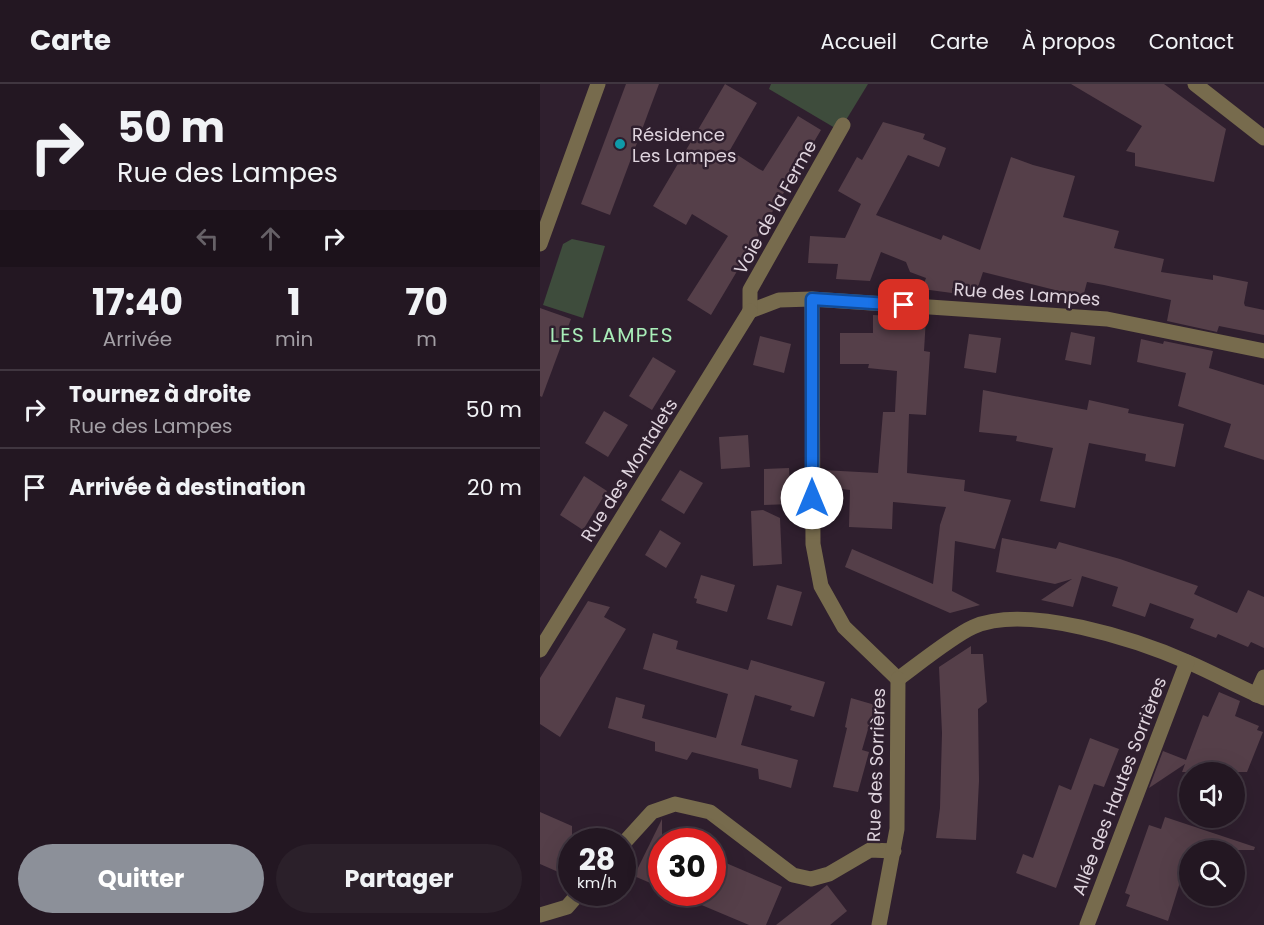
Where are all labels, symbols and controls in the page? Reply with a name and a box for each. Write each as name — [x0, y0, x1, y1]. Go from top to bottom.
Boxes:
text: Carte — [30, 21, 111, 60]
text: Accueil — [820, 27, 897, 56]
text: Carte — [930, 27, 989, 56]
text: À propos — [1022, 27, 1116, 56]
text: Contact — [1149, 27, 1234, 56]
text: 50 m — [117, 98, 225, 157]
icon: right — [18, 108, 96, 186]
place label: Résidence Les Lampes — [632, 122, 736, 168]
street label: Voie de la Ferme — [728, 135, 822, 279]
marker: Résidence Les Lampes — [613, 137, 627, 151]
text: Rue des Lampes — [117, 154, 338, 191]
icon: left — [191, 222, 224, 255]
icon: ahead — [254, 222, 287, 255]
icon: right — [317, 222, 350, 255]
street label: Rue des Lampes — [953, 276, 1101, 312]
text: 17:40 — [92, 277, 183, 328]
text: 1 — [287, 277, 301, 328]
text: 70 — [405, 277, 448, 328]
pin — [878, 279, 929, 330]
icon: arrive — [887, 288, 920, 321]
district label: LES LAMPES — [550, 321, 674, 349]
text: Arrivée — [103, 325, 172, 353]
text: min — [275, 325, 313, 353]
text: m — [416, 325, 437, 353]
text: Tournez à droite — [69, 379, 251, 410]
icon: right — [18, 393, 51, 426]
text: 50 m — [466, 394, 522, 425]
street label: Rue des Montalets — [575, 394, 683, 546]
text: Rue des Lampes — [69, 412, 233, 440]
position arrow — [780, 466, 844, 530]
icon: arrive — [18, 471, 51, 504]
text: Arrivée à destination — [69, 472, 306, 503]
text: 20 m — [467, 472, 522, 503]
street label: Allée des Hautes Sorrières — [1066, 673, 1172, 899]
street label: Rue des Sorrières — [861, 687, 891, 843]
map controls — [1179, 762, 1245, 906]
button: sound — [1179, 762, 1245, 828]
speed limit sign: 30 — [648, 828, 726, 906]
text: 28 — [579, 838, 615, 881]
button: search — [1179, 840, 1245, 906]
button: Quitter — [18, 844, 264, 913]
button: Partager — [276, 844, 522, 913]
text: km/h — [577, 872, 617, 893]

